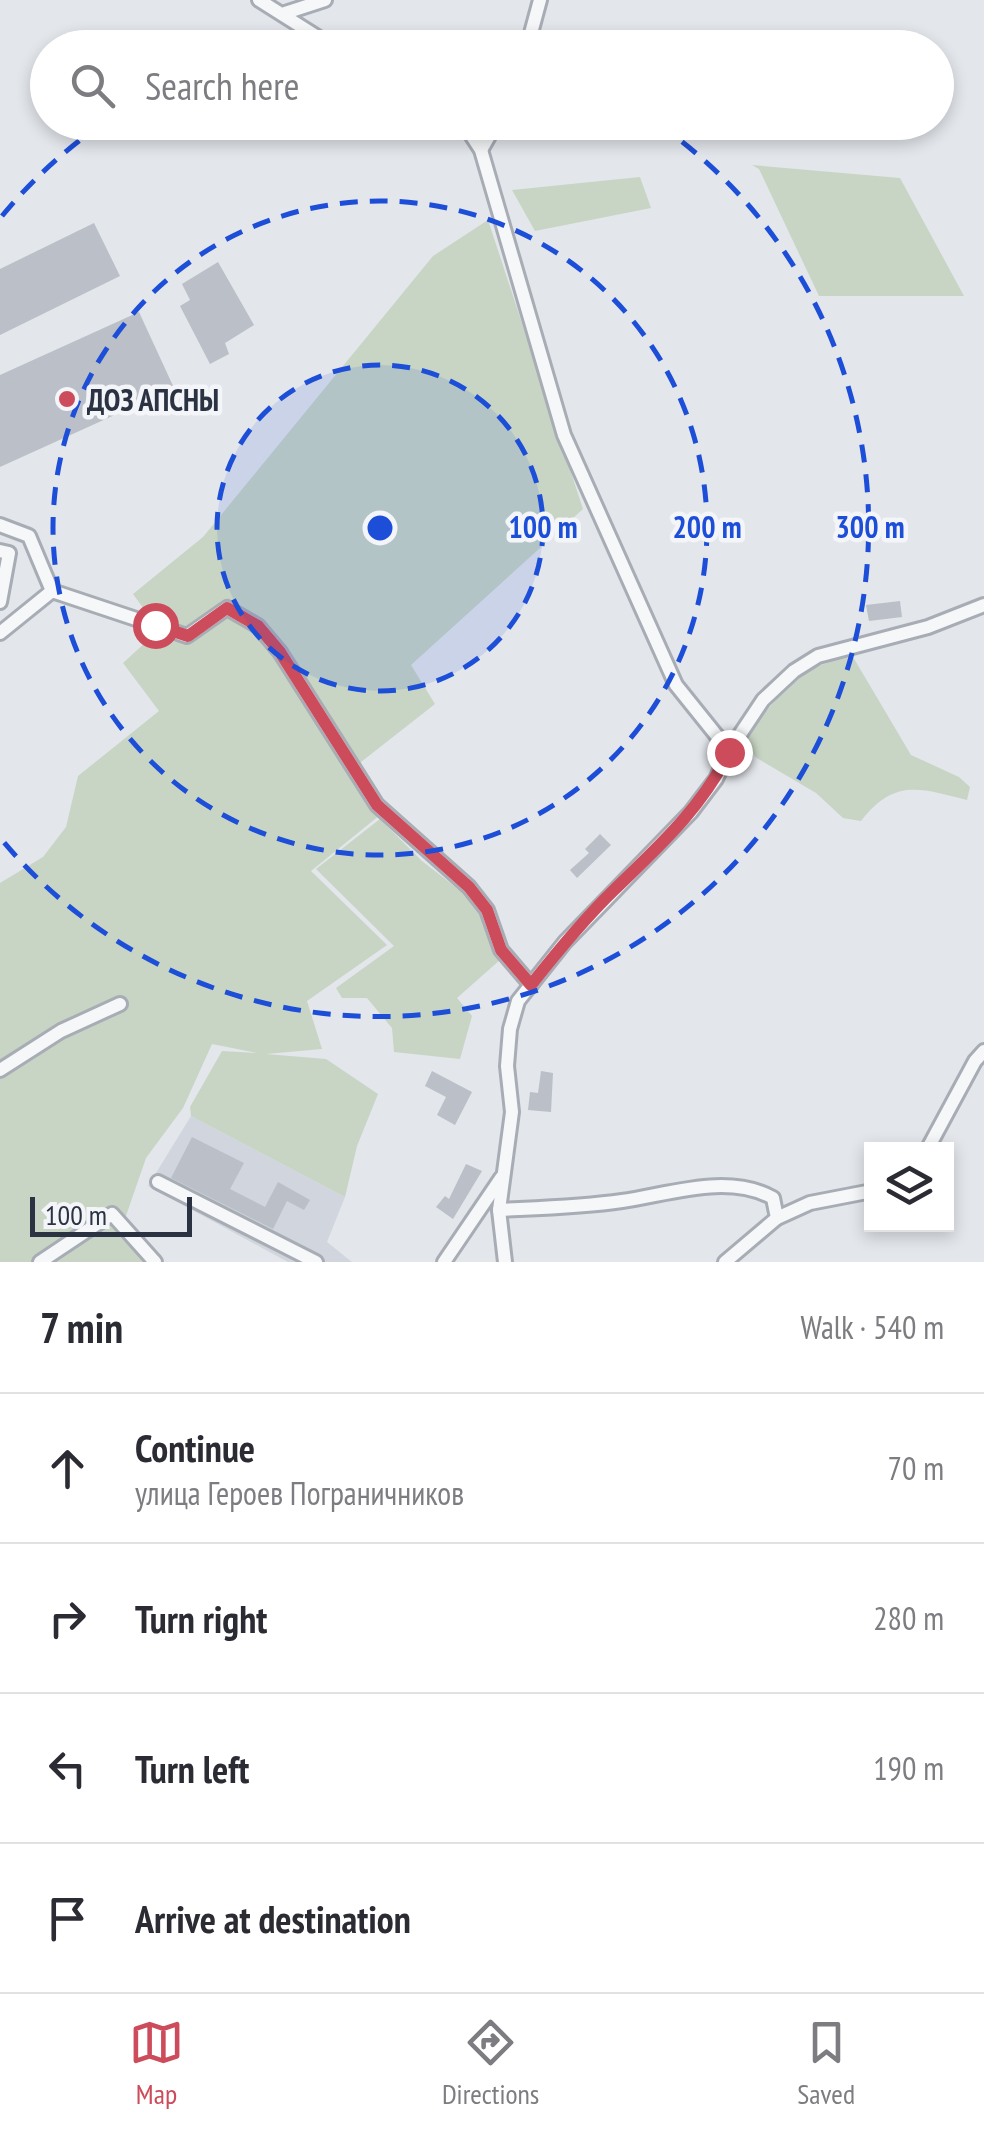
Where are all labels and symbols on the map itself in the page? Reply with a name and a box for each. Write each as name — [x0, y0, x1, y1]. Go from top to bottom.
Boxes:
place label: ДОЗ АПСНЫ — [87, 380, 219, 419]
marker: ДОЗ АПСНЫ — [56, 388, 78, 410]
text: 100 m — [508, 507, 578, 546]
text: 200 m — [672, 507, 742, 546]
text: 300 m — [835, 507, 905, 546]
centre of rings — [362, 510, 398, 546]
route start — [133, 603, 179, 649]
route end — [707, 730, 753, 776]
scale bar — [30, 1192, 192, 1236]

